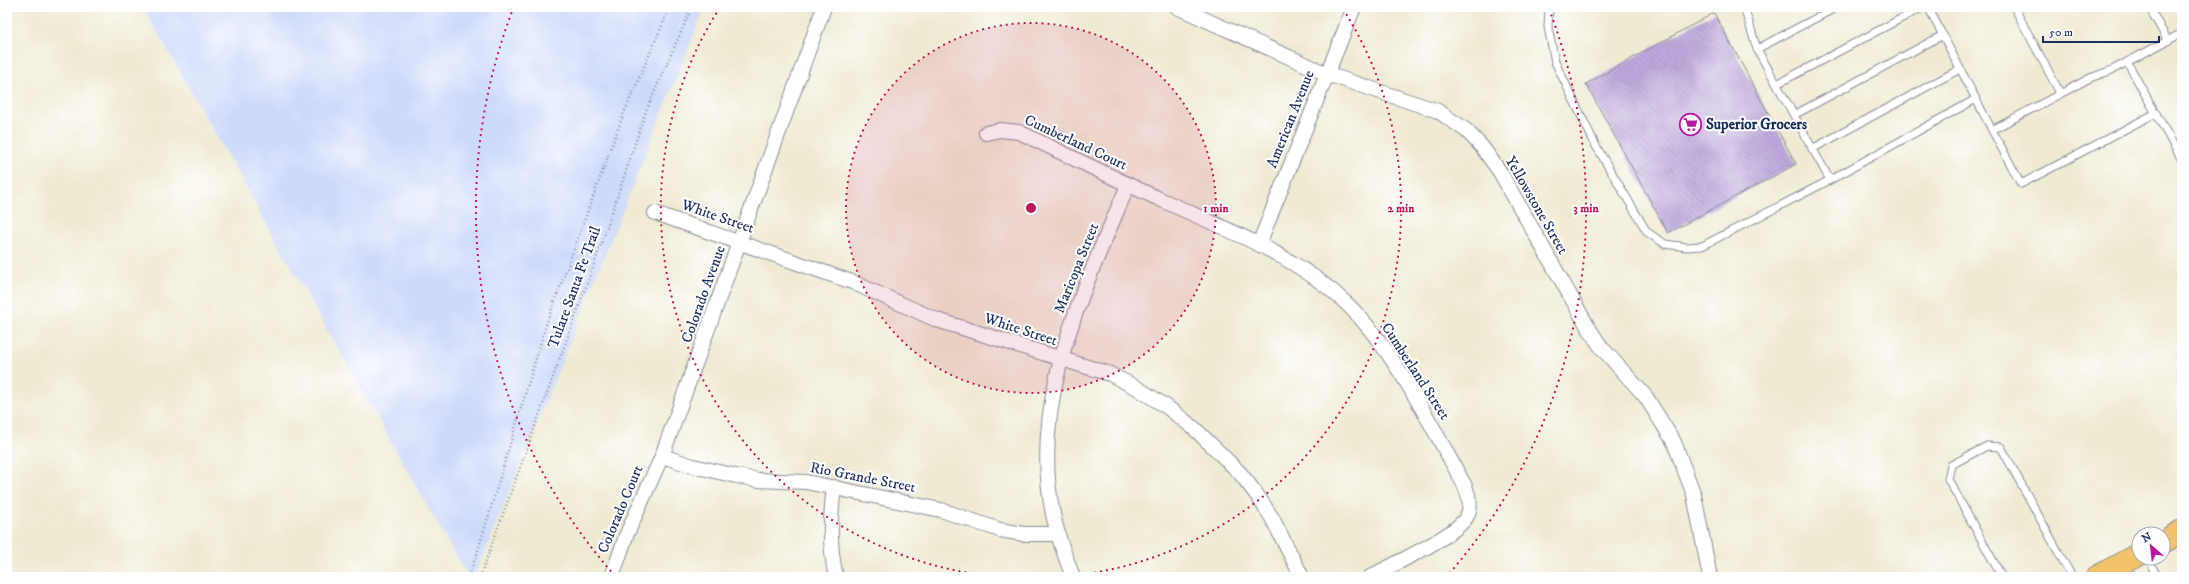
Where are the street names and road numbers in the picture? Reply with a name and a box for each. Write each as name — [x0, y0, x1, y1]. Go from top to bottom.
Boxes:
street label: American Avenue — [1262, 68, 1319, 171]
street label: Cumberland Court — [1021, 110, 1130, 175]
street label: Yellowstone Street — [1501, 153, 1572, 258]
street label: White Street — [678, 195, 757, 238]
street label: Maricopa Street — [1050, 220, 1103, 316]
street label: Tulare Santa Fe Trail — [544, 223, 605, 351]
street label: Colorado Avenue — [677, 243, 730, 345]
street label: White Street — [981, 308, 1060, 350]
street label: Cumberland Street — [1377, 319, 1454, 424]
street label: Rio Grande Street — [809, 458, 917, 497]
street label: Colorado Court — [593, 462, 648, 556]

